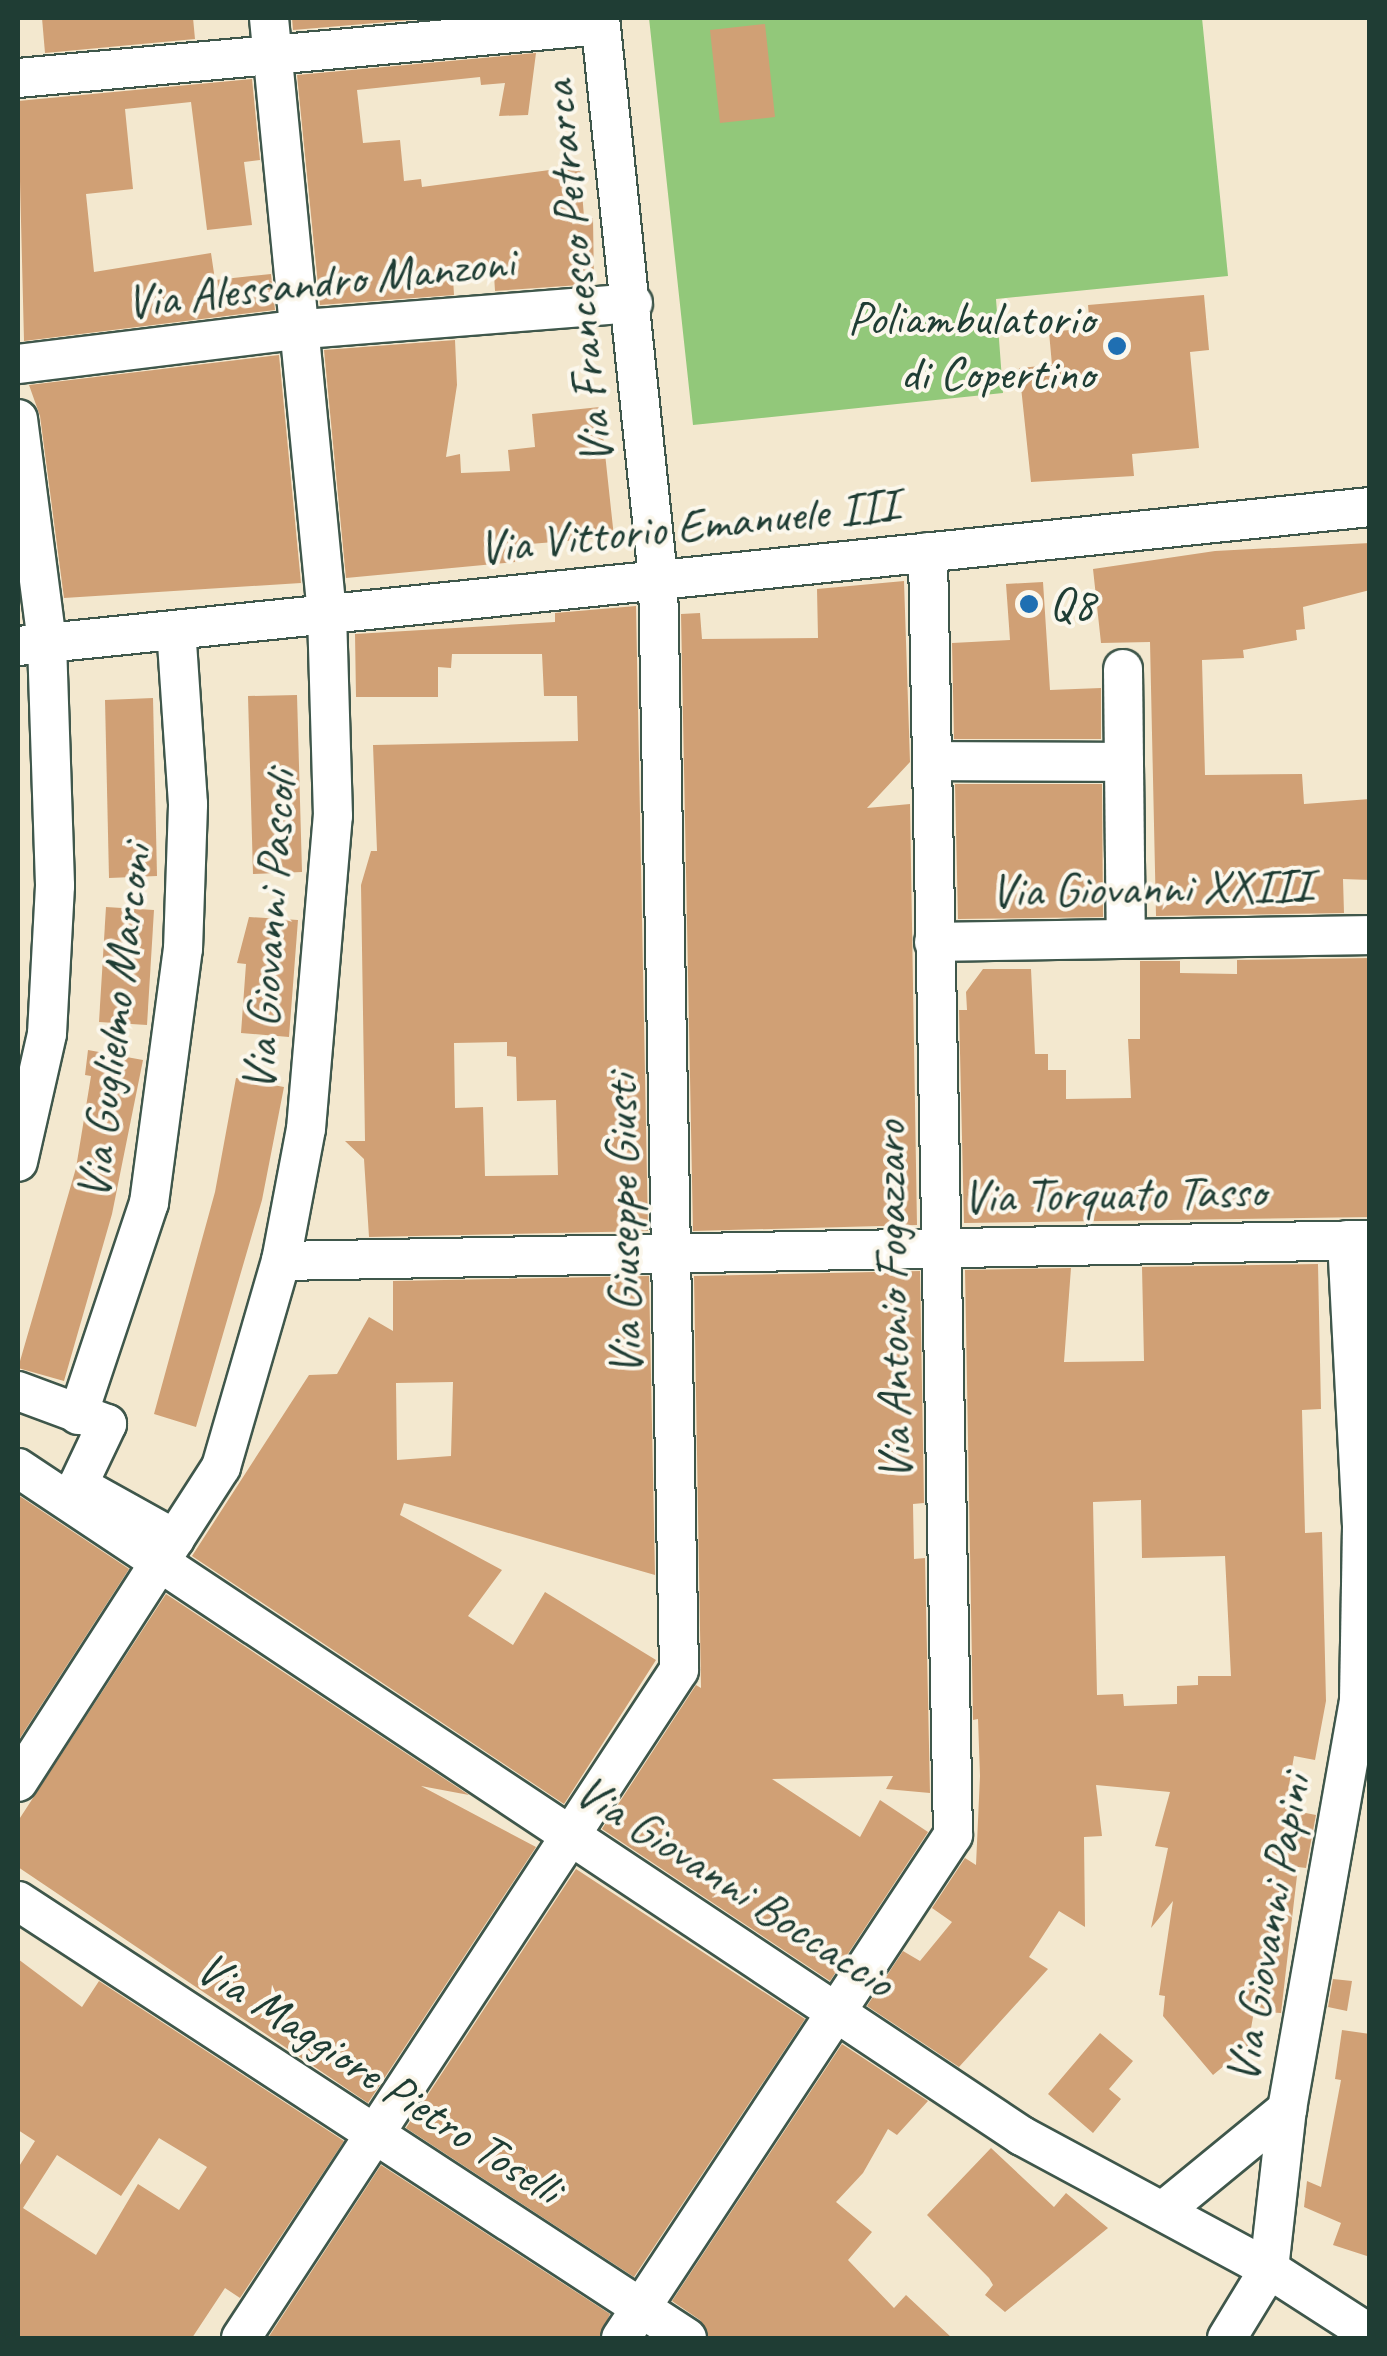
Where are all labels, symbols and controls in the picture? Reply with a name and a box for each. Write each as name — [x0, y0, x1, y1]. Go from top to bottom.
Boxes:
street label: Via Francesco Petrarca — [528, 80, 626, 466]
street label: Via Alessandro Manzoni — [123, 233, 517, 331]
place label: Poliambulatorio di Copertino — [848, 289, 1094, 402]
marker: Poliambulatorio di Copertino — [1104, 333, 1130, 359]
street label: Via Vittorio Emanuele III — [475, 475, 901, 577]
place label: Q8 — [1049, 575, 1095, 633]
marker: Q8 — [1018, 593, 1040, 615]
street label: Via Giovanni Pascoli — [229, 769, 309, 1093]
street label: Via Guglielmo Marconi — [64, 842, 164, 1202]
street label: Via Giovanni XXIII — [990, 856, 1312, 920]
street label: Via Giuseppe Giusti — [592, 1074, 654, 1376]
street label: Via Antonio Fogazzaro — [860, 1121, 924, 1481]
street label: Via Torquato Tasso — [962, 1163, 1266, 1225]
street label: Via Giovanni Boccaccio — [565, 1762, 905, 2010]
street label: Via Giovanni Papini — [1213, 1771, 1323, 2087]
street label: Via Maggiore Pietro Toselli — [185, 1938, 573, 2218]

